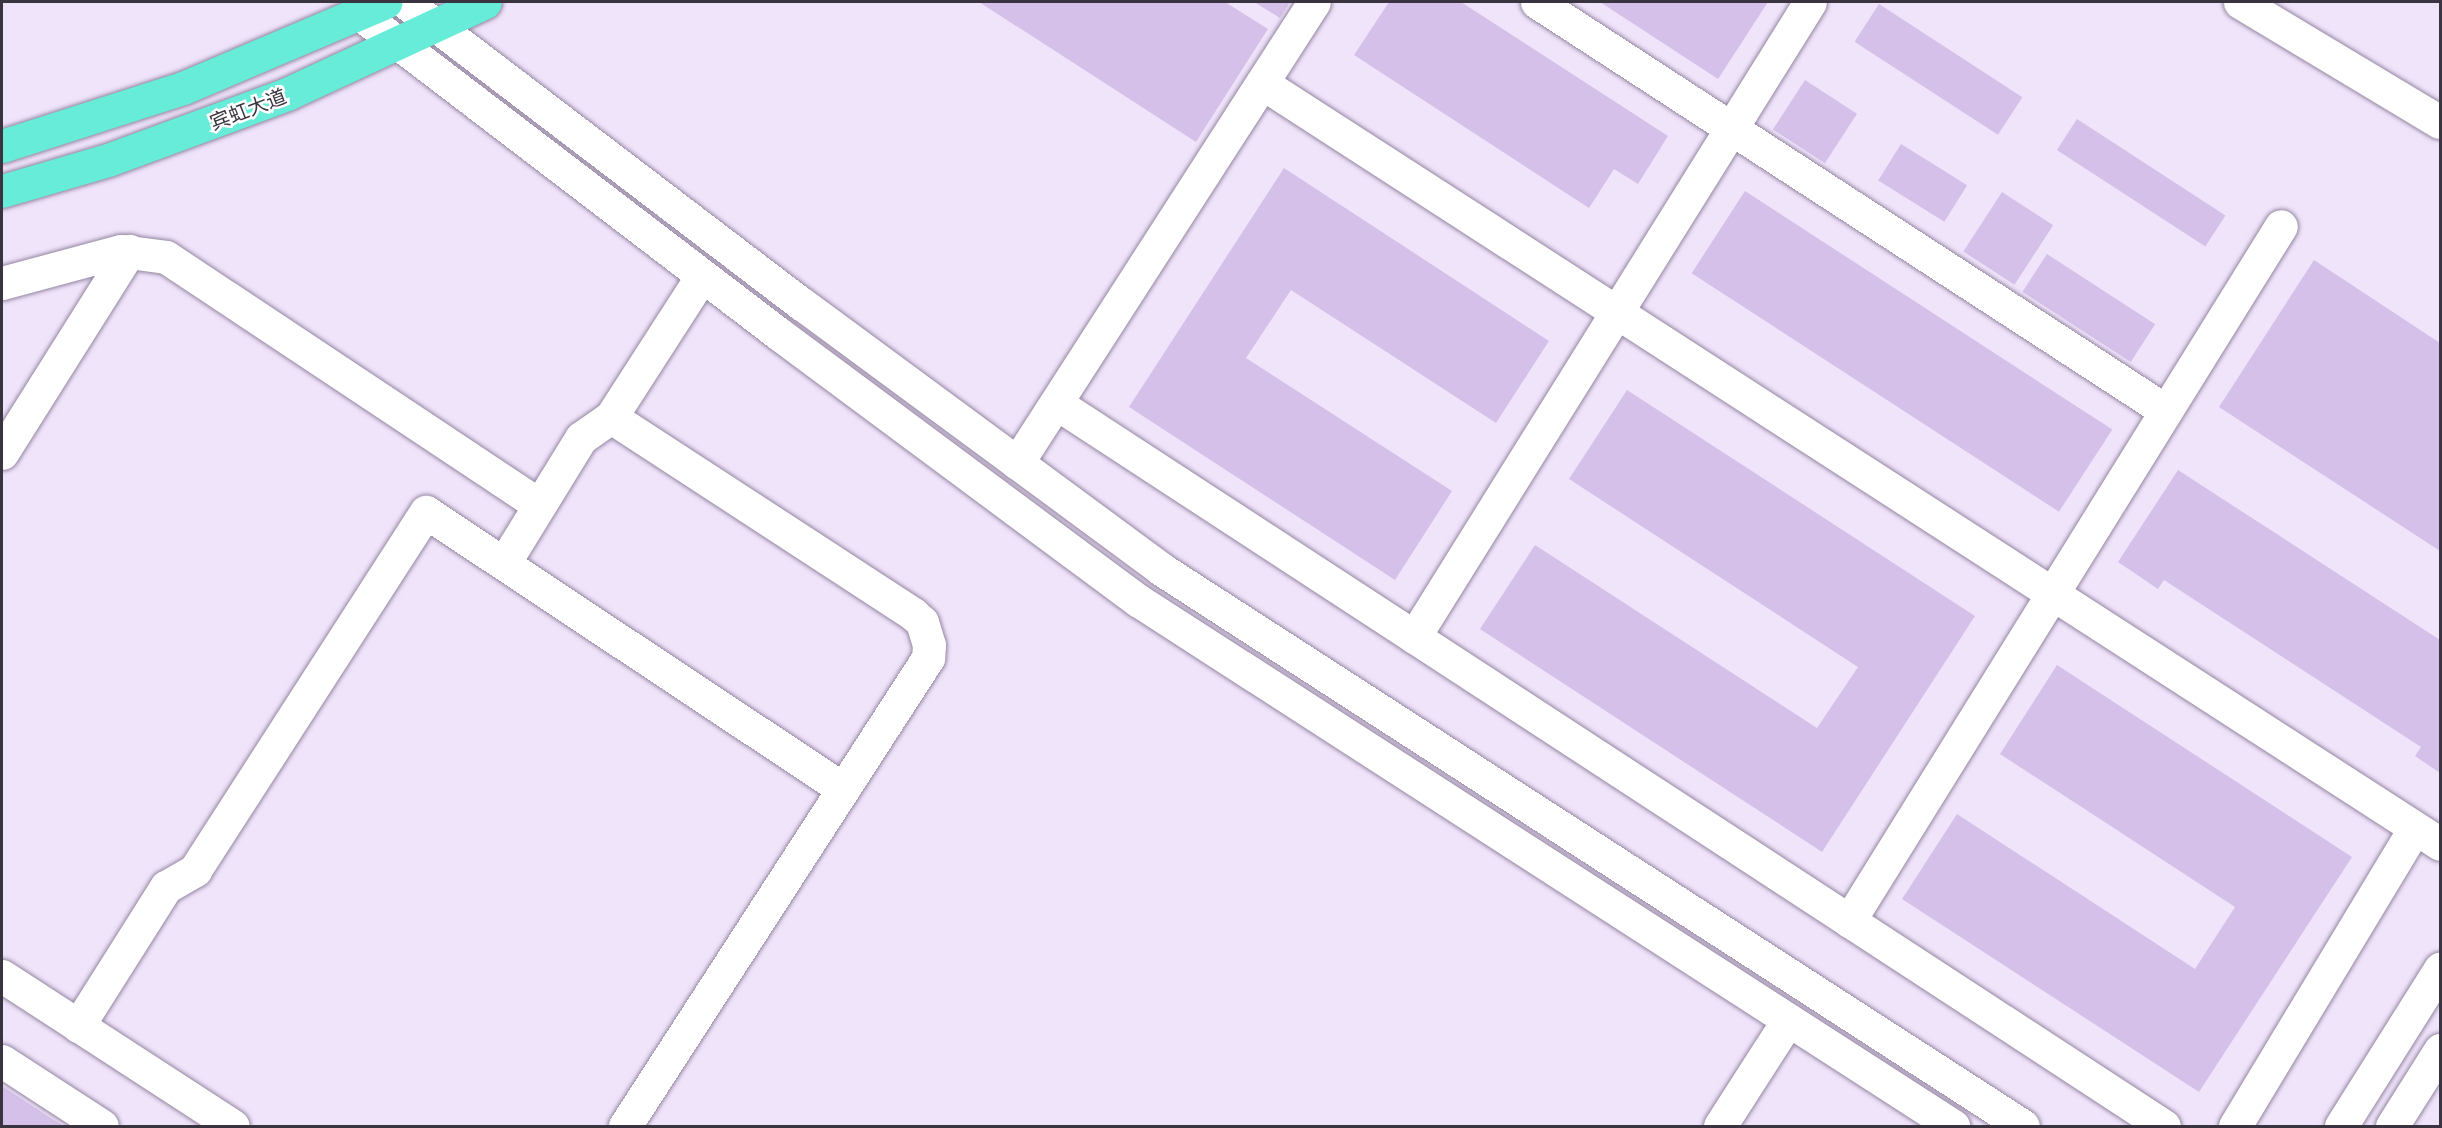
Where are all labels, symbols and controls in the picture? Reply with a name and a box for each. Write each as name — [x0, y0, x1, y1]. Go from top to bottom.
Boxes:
street label: 宾虹大道 — [206, 83, 290, 135]

